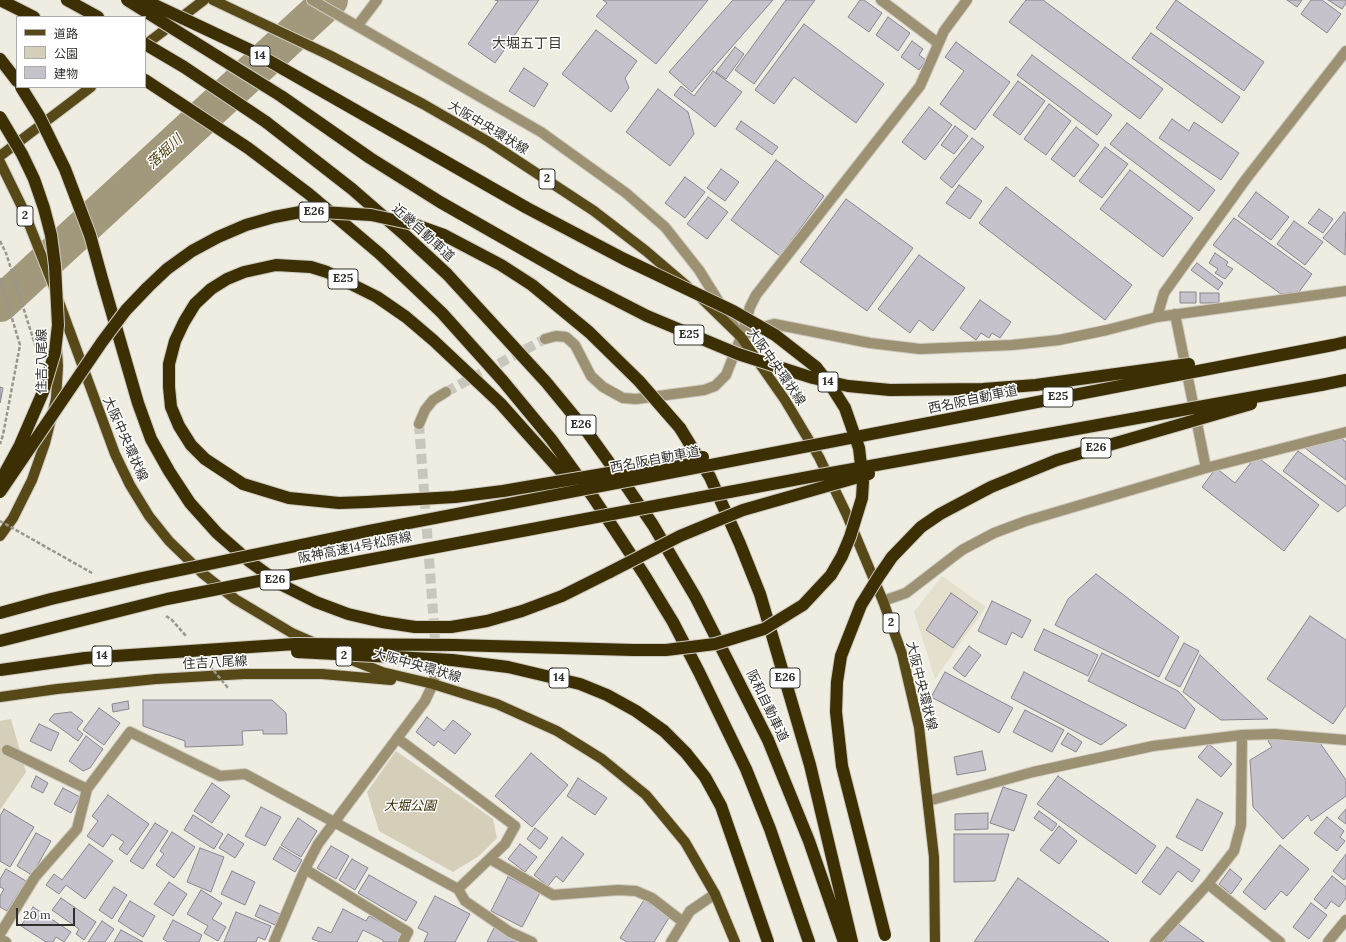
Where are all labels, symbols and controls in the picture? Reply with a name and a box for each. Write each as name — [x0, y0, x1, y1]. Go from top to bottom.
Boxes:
legend — [16, 16, 146, 88]
text: 道路 — [54, 26, 78, 41]
district label: 大堀五丁目 — [492, 36, 562, 52]
text: 公園 — [54, 46, 78, 61]
road number: 14 — [250, 46, 270, 66]
text: 建物 — [54, 66, 78, 81]
street label: 大阪中央環状線 — [445, 98, 531, 158]
water label: 落堀川 — [144, 132, 186, 172]
road number: 2 — [539, 169, 555, 189]
street label: 近畿自動車道 — [389, 201, 457, 265]
road number: E26 — [299, 202, 329, 222]
road number: 2 — [17, 206, 33, 226]
road number: E25 — [328, 269, 358, 289]
road number: E25 — [674, 325, 704, 345]
street label: 大阪中央環状線 — [744, 325, 808, 409]
street label: 住吉八尾線 — [34, 329, 50, 393]
road number: 14 — [818, 372, 838, 392]
street label: 西名阪自動車道 — [927, 383, 1019, 417]
road number: E25 — [1043, 387, 1073, 407]
street label: 大阪中央環状線 — [99, 394, 151, 484]
road number: E26 — [566, 415, 596, 435]
road number: E26 — [1081, 438, 1111, 458]
street label: 西名阪自動車道 — [609, 444, 701, 476]
street label: 阪神高速14号松原線 — [297, 529, 413, 567]
road number: E26 — [260, 570, 290, 590]
road number: 2 — [883, 613, 899, 633]
street label: 大阪中央環状線 — [902, 640, 940, 732]
road number: 14 — [92, 646, 112, 666]
road number: 2 — [336, 646, 352, 666]
street label: 大阪中央環状線 — [371, 646, 463, 686]
street label: 住吉八尾線 — [182, 654, 248, 672]
road number: 14 — [549, 668, 569, 688]
street label: 阪和自動車道 — [743, 668, 791, 744]
road number: E26 — [770, 668, 800, 688]
park label: 大堀公園 — [384, 798, 436, 814]
scale bar — [18, 900, 77, 926]
text: 20 m — [23, 907, 51, 922]

